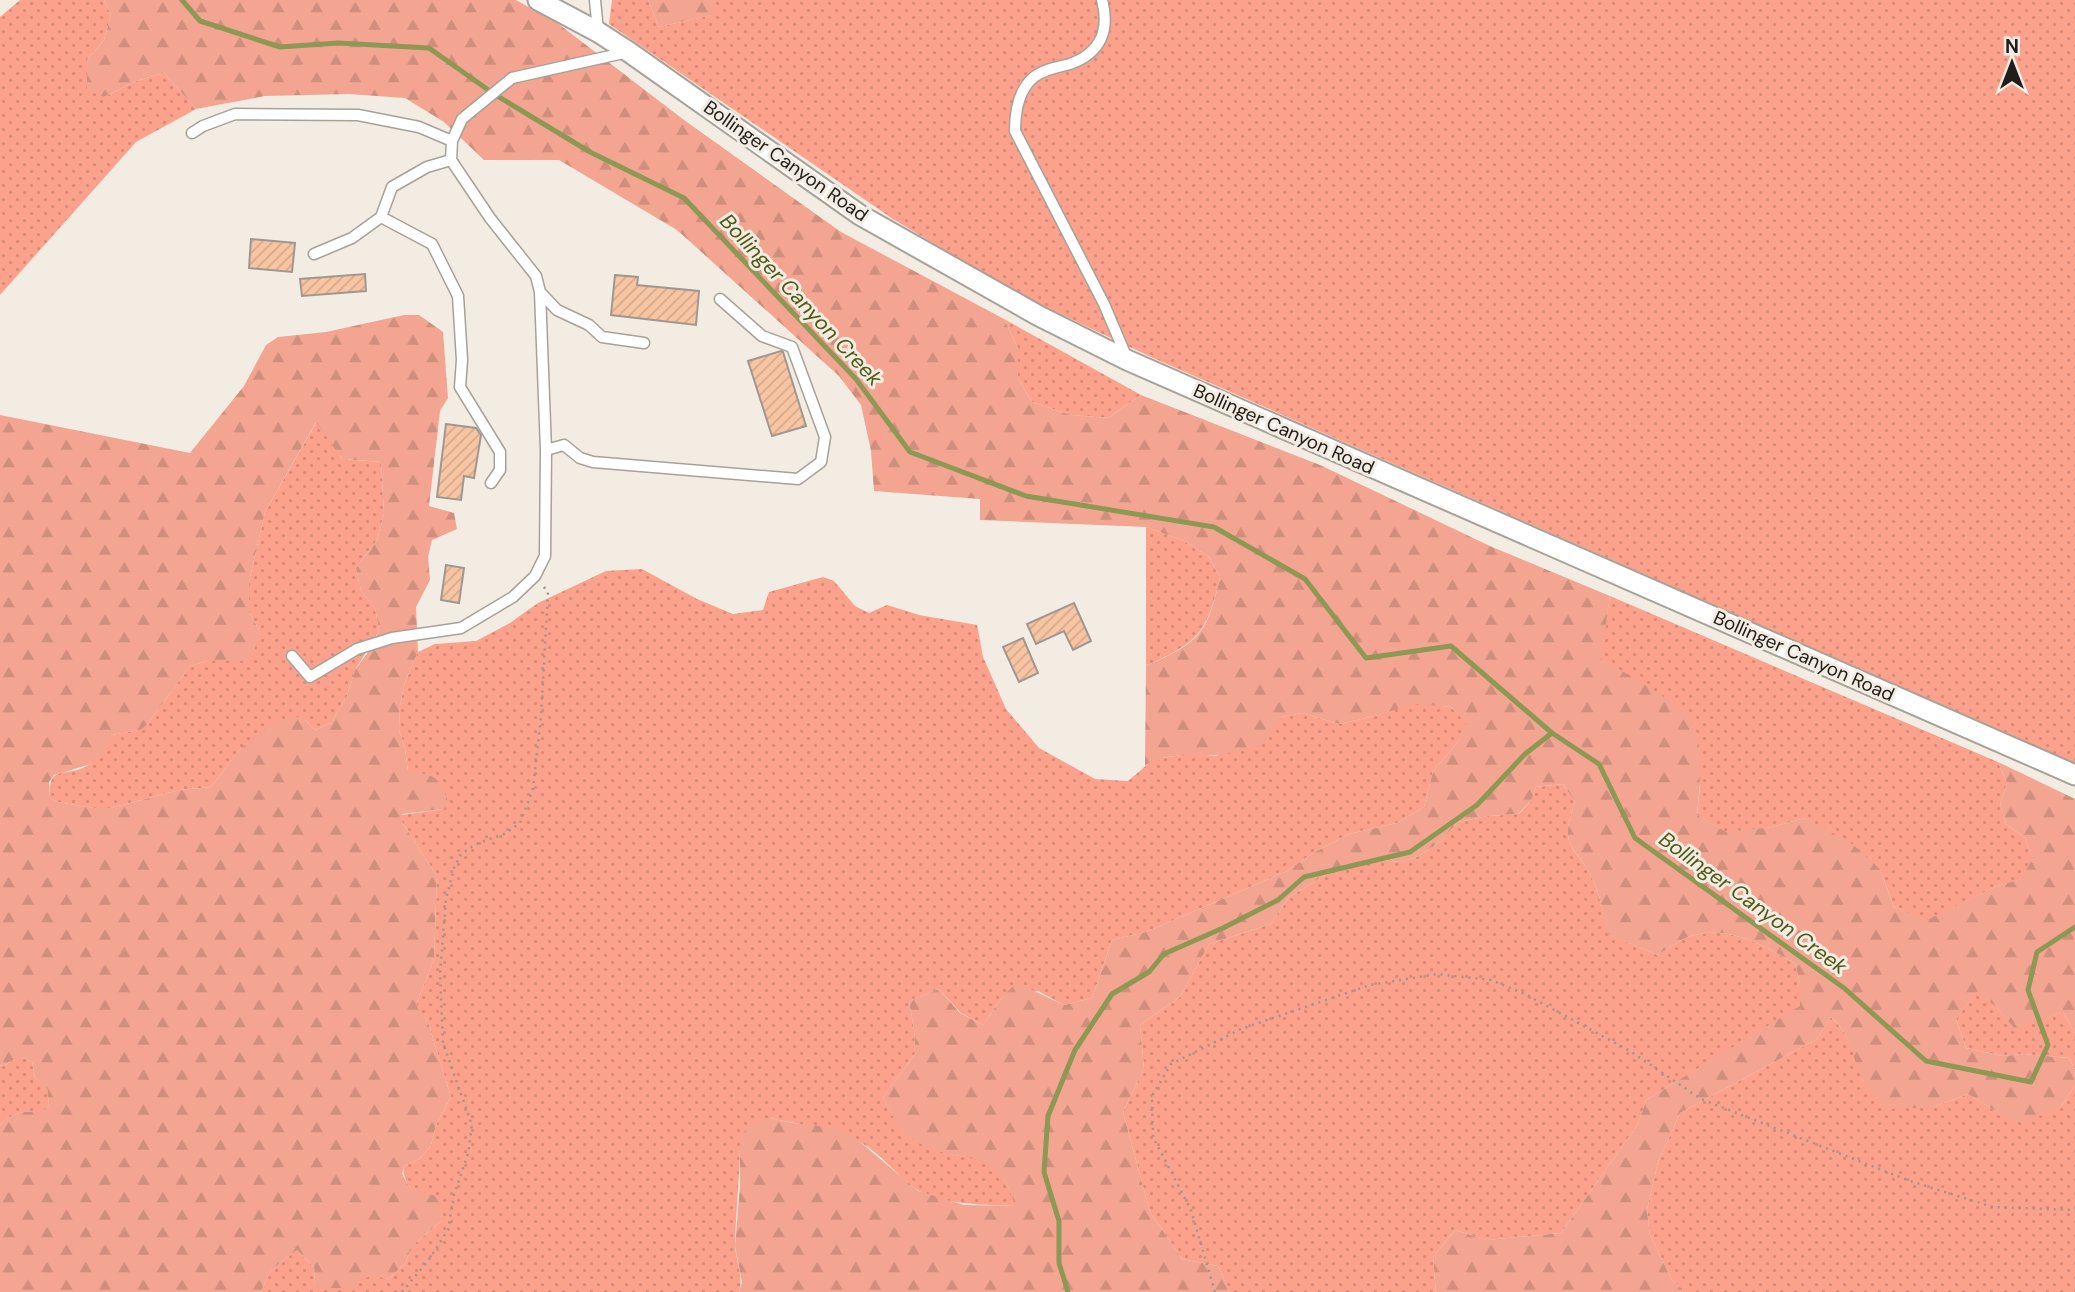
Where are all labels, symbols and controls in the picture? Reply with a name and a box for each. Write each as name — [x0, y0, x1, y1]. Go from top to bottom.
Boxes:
north arrow — [1977, 28, 2047, 98]
text: N — [2005, 34, 2019, 59]
street label: Bollinger Canyon Road — [699, 95, 873, 227]
water label: Bollinger Canyon Creek — [714, 208, 888, 392]
street label: Bollinger Canyon Road — [1190, 378, 1378, 480]
street label: Bollinger Canyon Road — [1710, 605, 1898, 707]
water label: Bollinger Canyon Creek — [1653, 825, 1853, 981]

